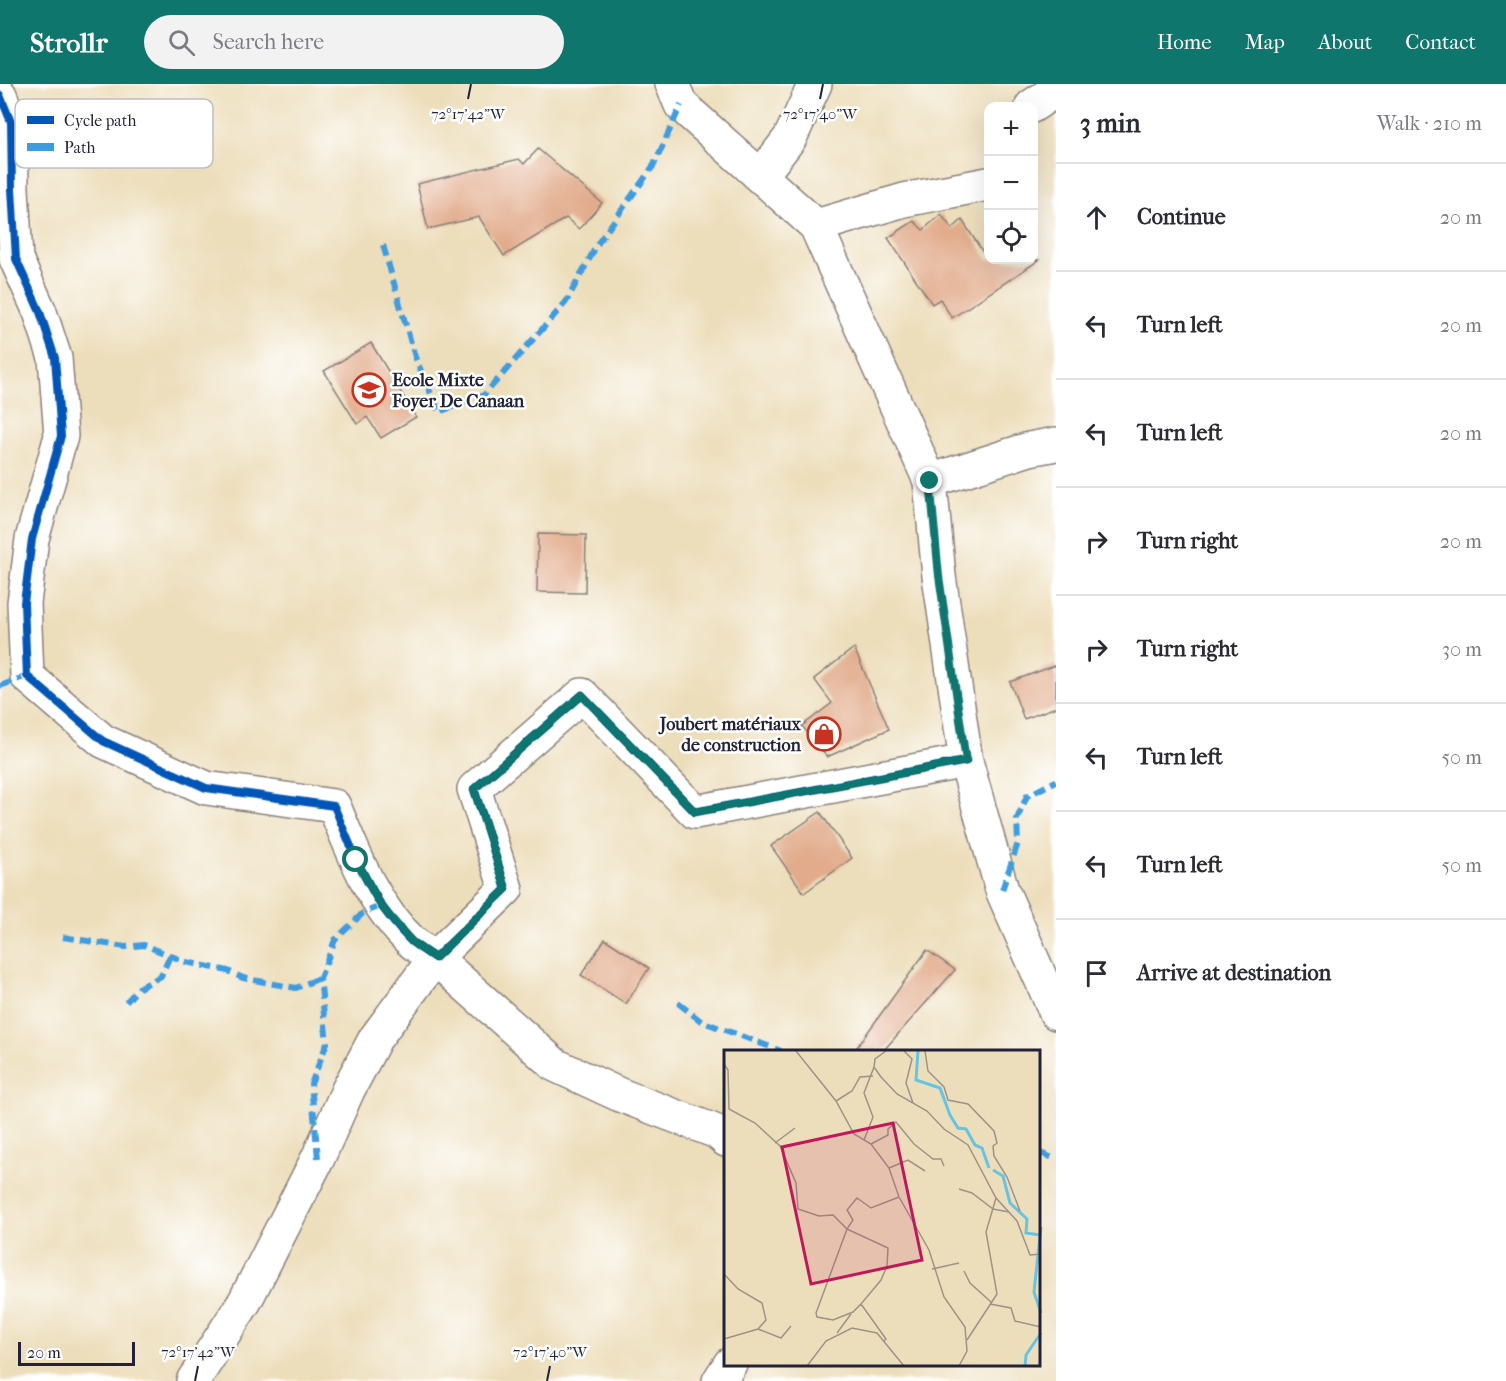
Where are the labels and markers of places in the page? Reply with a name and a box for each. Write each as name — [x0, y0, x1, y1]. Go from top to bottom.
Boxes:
place label: Ecole Mixte Foyer De Canaan — [391, 370, 525, 412]
school or university icon: Ecole Mixte Foyer De Canaan — [351, 372, 387, 408]
place label: Joubert matériaux de construction — [658, 714, 802, 756]
shop icon: Joubert matériaux de construction — [806, 716, 842, 752]

